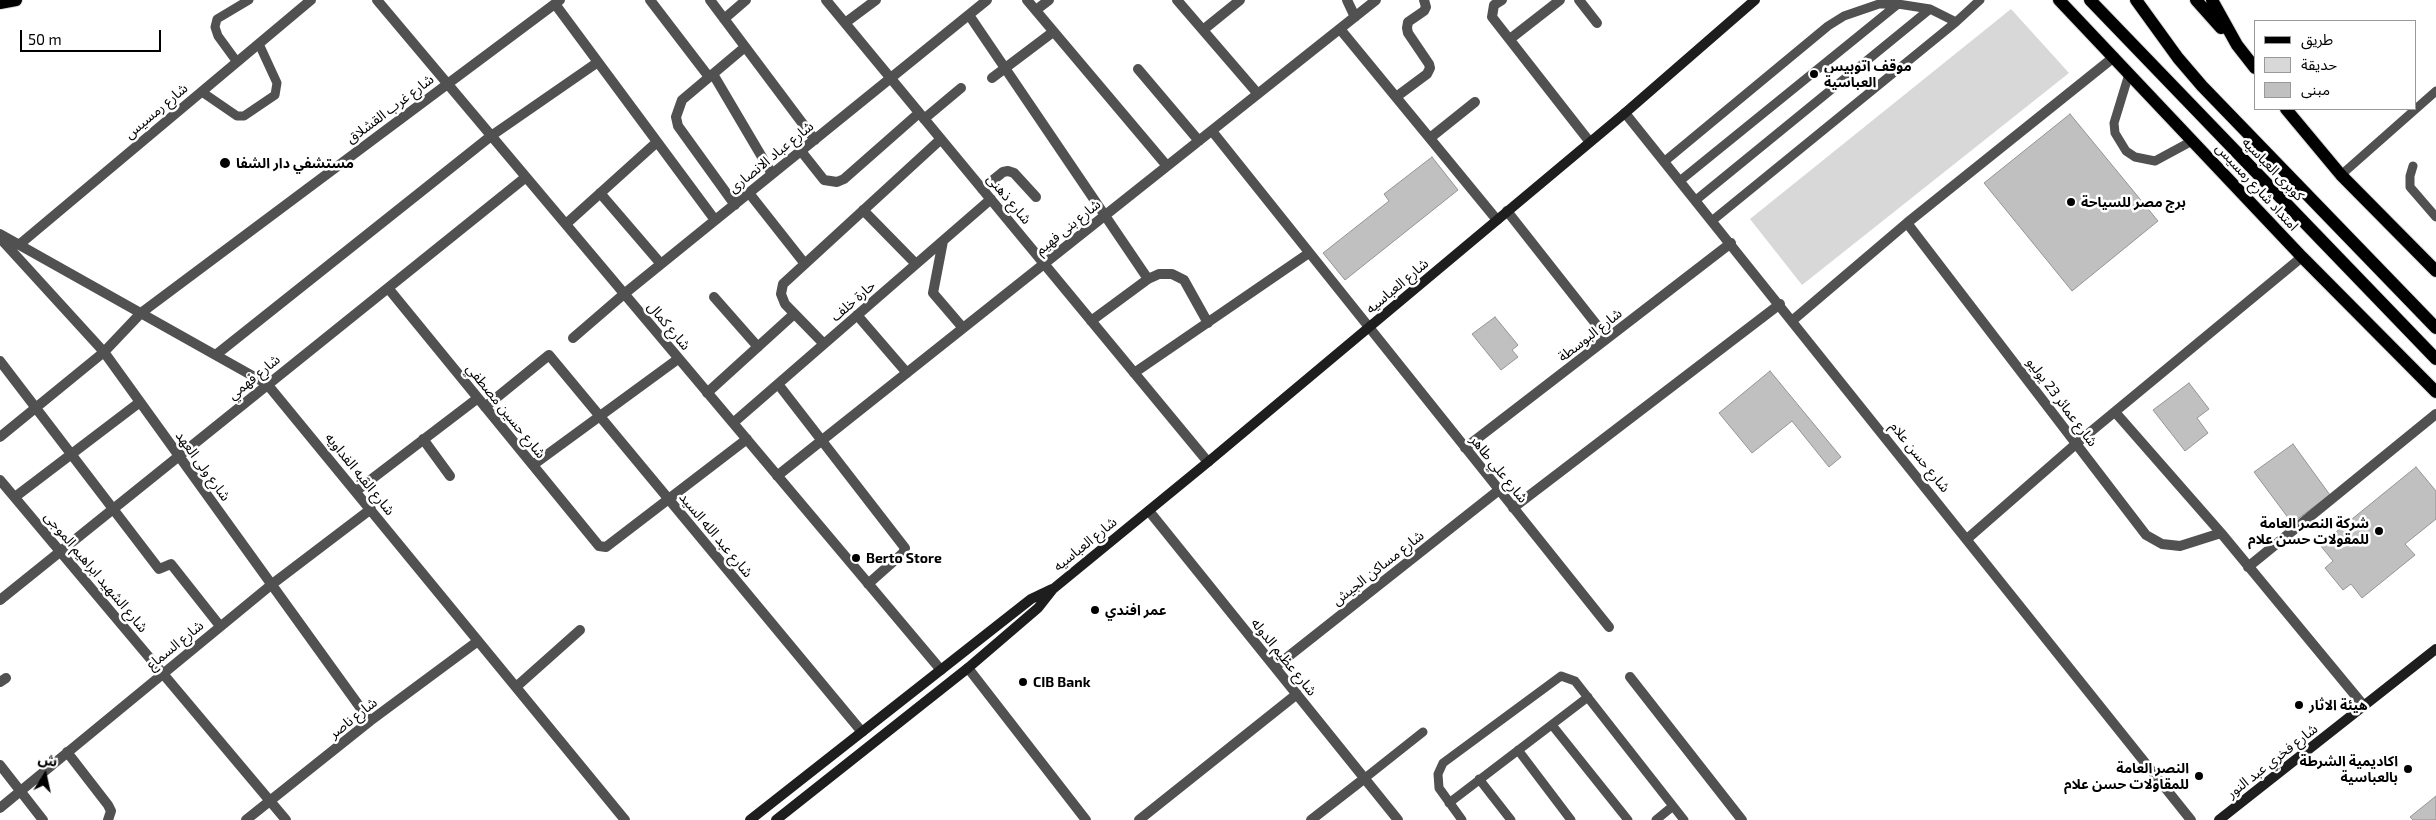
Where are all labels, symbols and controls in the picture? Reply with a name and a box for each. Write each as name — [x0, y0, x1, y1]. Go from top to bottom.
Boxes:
scale bar — [22, 20, 164, 52]
legend — [2254, 20, 2416, 110]
text: 50 m — [28, 30, 62, 48]
text: طريق — [2301, 30, 2333, 48]
text: حديقة — [2301, 55, 2337, 73]
place label: موقف اتوبيس العباسية — [1824, 58, 1912, 90]
marker: موقف اتوبيس العباسية — [1808, 68, 1820, 80]
street label: شارع غرب القشلاق — [343, 71, 437, 147]
street label: شارع رمسيس — [121, 80, 191, 142]
text: مبنى — [2301, 80, 2330, 98]
street label: شارع عباد الانصارى — [725, 118, 817, 196]
street label: كوبرى العباسيه — [2239, 134, 2307, 204]
street label: امتداد شارع رمسيس — [2212, 140, 2302, 234]
place label: مستشفي دار الشفا — [236, 155, 354, 171]
marker: مستشفي دار الشفا — [218, 156, 232, 170]
street label: شارع ذهنى — [983, 171, 1035, 227]
place label: برج مصر للسياحة — [2081, 194, 2186, 210]
street label: شارع بنى فهيم — [1032, 196, 1104, 258]
marker: برج مصر للسياحة — [2065, 196, 2077, 208]
street label: شارع العباسيه — [1362, 255, 1432, 317]
street label: حارة خلف — [827, 277, 879, 325]
street label: شارع كمال — [644, 298, 694, 354]
street label: شارع البوسطة — [1555, 305, 1625, 365]
street label: شارع فهمي — [225, 351, 283, 403]
street label: شارع عمائر 23 يوليو — [2023, 354, 2101, 450]
street label: شارع حسين مصطفي — [463, 360, 549, 462]
street label: شارع حسن علام — [1886, 418, 1954, 496]
street label: شارع ولى العهد — [172, 428, 234, 504]
street label: شارع القبه الفداويه — [322, 429, 398, 519]
street label: شارع علي طاهر — [1467, 432, 1531, 506]
street label: شارع عبد الله السيد — [676, 489, 756, 581]
street label: شارع الشهيد ابراهيم الموجى — [41, 508, 151, 636]
street label: شارع العباسيه — [1050, 513, 1120, 575]
place label: شركة النصر العامة للمقولات حسن علام — [2248, 515, 2369, 548]
marker: شركة النصر العامة للمقولات حسن علام — [2373, 525, 2385, 537]
street label: شارع مساكن الجيش — [1329, 527, 1427, 609]
place label: Berto Store — [866, 550, 942, 566]
marker: Berto Store — [850, 552, 862, 564]
place label: عمر افندي — [1105, 602, 1167, 618]
marker: عمر افندي — [1089, 604, 1101, 616]
street label: شارع عظيم الدوله — [1248, 615, 1320, 699]
street label: شارع السماع — [143, 617, 207, 673]
place label: CIB Bank — [1033, 674, 1090, 690]
marker: CIB Bank — [1017, 676, 1029, 688]
street label: شارع ناصر — [326, 694, 380, 742]
place label: هيئة الاثار — [2309, 697, 2368, 713]
marker: هيئة الاثار — [2293, 699, 2305, 711]
street label: شارع فخري عبد النور — [2223, 720, 2321, 802]
north arrow — [20, 750, 70, 800]
text: ش — [37, 750, 59, 770]
place label: اكاديمية الشرطة بالعباسية — [2300, 753, 2398, 786]
place label: النصر العامة للمقاولات حسن علام — [2064, 760, 2189, 792]
marker: اكاديمية الشرطة بالعباسية — [2402, 763, 2414, 775]
marker: النصر العامة للمقاولات حسن علام — [2193, 770, 2205, 782]

